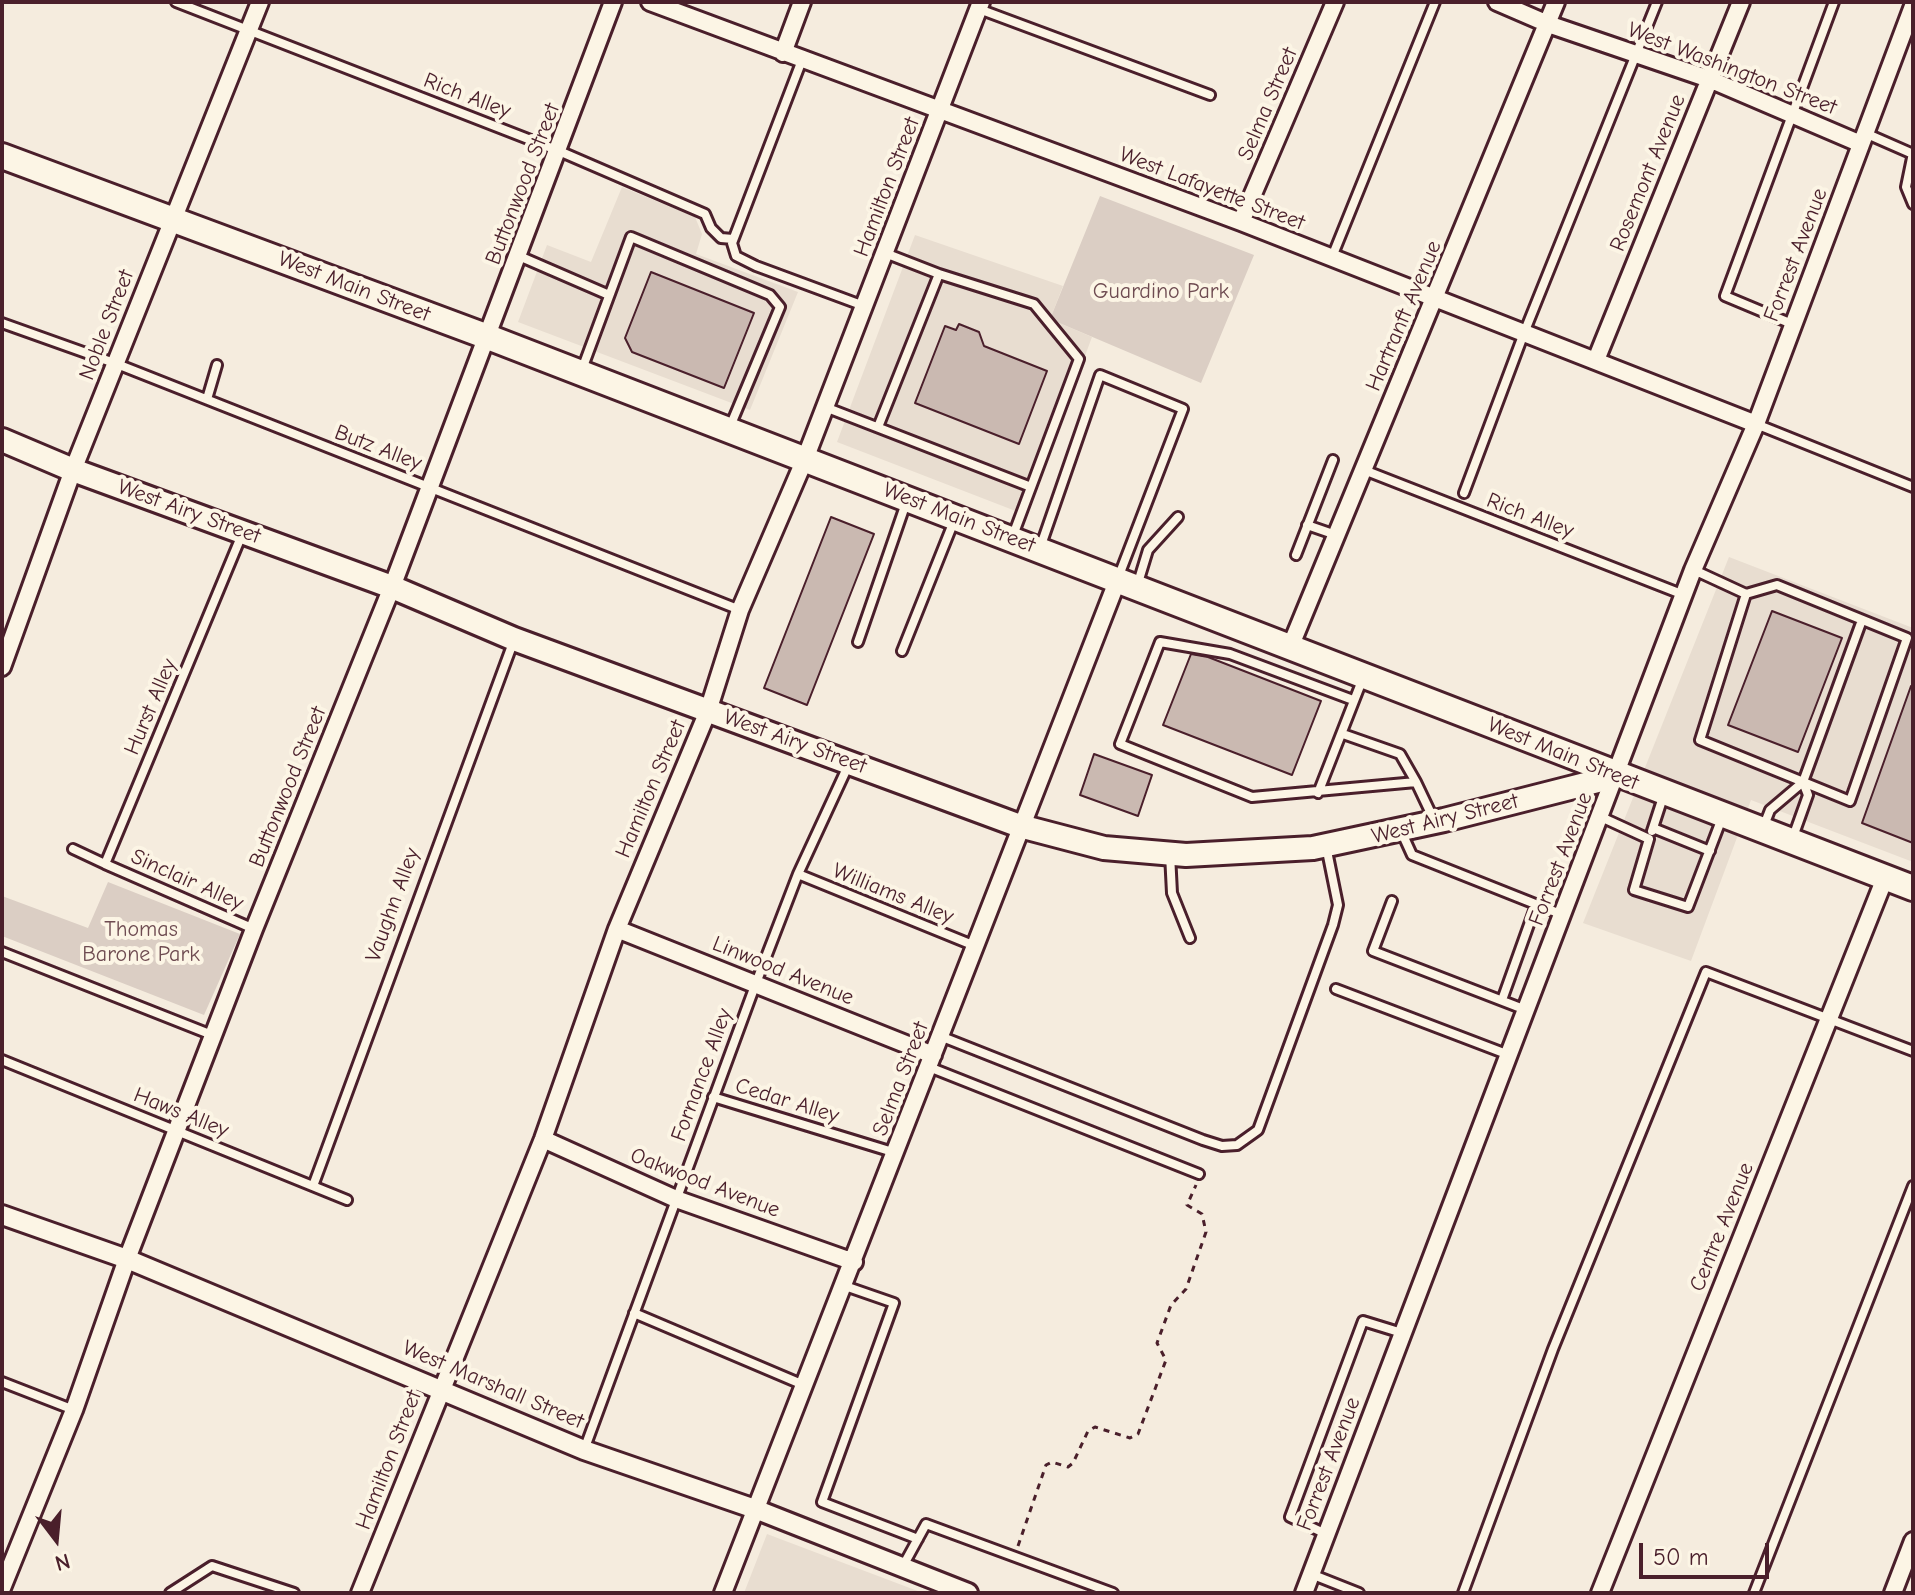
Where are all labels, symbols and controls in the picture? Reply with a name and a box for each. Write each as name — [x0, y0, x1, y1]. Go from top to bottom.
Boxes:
street label: West Washington Street — [1624, 17, 1840, 121]
street label: Selma Street — [1232, 44, 1304, 164]
street label: Rich Alley — [420, 67, 514, 125]
street label: Rosemont Avenue — [1604, 91, 1692, 255]
street label: Buttonwood Street — [480, 100, 566, 268]
street label: Hamilton Street — [848, 114, 926, 260]
street label: West Lafayette Street — [1116, 141, 1308, 237]
street label: Forrest Avenue — [1758, 184, 1834, 326]
street label: Hartranft Avenue — [1360, 237, 1448, 395]
street label: West Main Street — [274, 246, 434, 328]
street label: Noble Street — [74, 266, 140, 384]
park label: Guardino Park — [1093, 279, 1229, 305]
street label: Butz Alley — [331, 419, 425, 477]
street label: West Airy Street — [114, 474, 264, 550]
street label: West Main Street — [879, 477, 1039, 559]
street label: Rich Alley — [1483, 487, 1577, 545]
street label: Hurst Alley — [119, 655, 183, 759]
street label: Buttonwood Street — [244, 703, 332, 871]
street label: West Airy Street — [720, 704, 870, 780]
street label: West Main Street — [1484, 712, 1642, 796]
street label: Hamilton Street — [610, 716, 692, 862]
street label: West Airy Street — [1369, 788, 1521, 850]
street label: Forrest Avenue — [1523, 788, 1599, 930]
street label: Sinclair Alley — [127, 843, 247, 917]
street label: Vaughn Alley — [360, 844, 426, 966]
street label: Williams Alley — [829, 858, 957, 930]
park label: Thomas Barone Park — [82, 917, 200, 968]
street label: Linwood Avenue — [708, 931, 858, 1011]
street label: Fornance Alley — [666, 1005, 738, 1145]
street label: Selma Street — [867, 1018, 935, 1140]
street label: Cedar Alley — [732, 1073, 842, 1129]
street label: Haws Alley — [130, 1082, 232, 1144]
street label: Oakwood Avenue — [626, 1142, 784, 1224]
street label: Centre Avenue — [1684, 1159, 1760, 1295]
street label: West Marshall Street — [398, 1335, 588, 1435]
street label: Hamilton Street — [350, 1387, 428, 1533]
street label: Forrest Avenue — [1291, 1393, 1367, 1535]
north arrow — [16, 1499, 96, 1579]
scale bar — [1643, 1527, 1773, 1577]
text: 50 m — [1653, 1543, 1709, 1571]
text: N — [52, 1548, 73, 1577]

